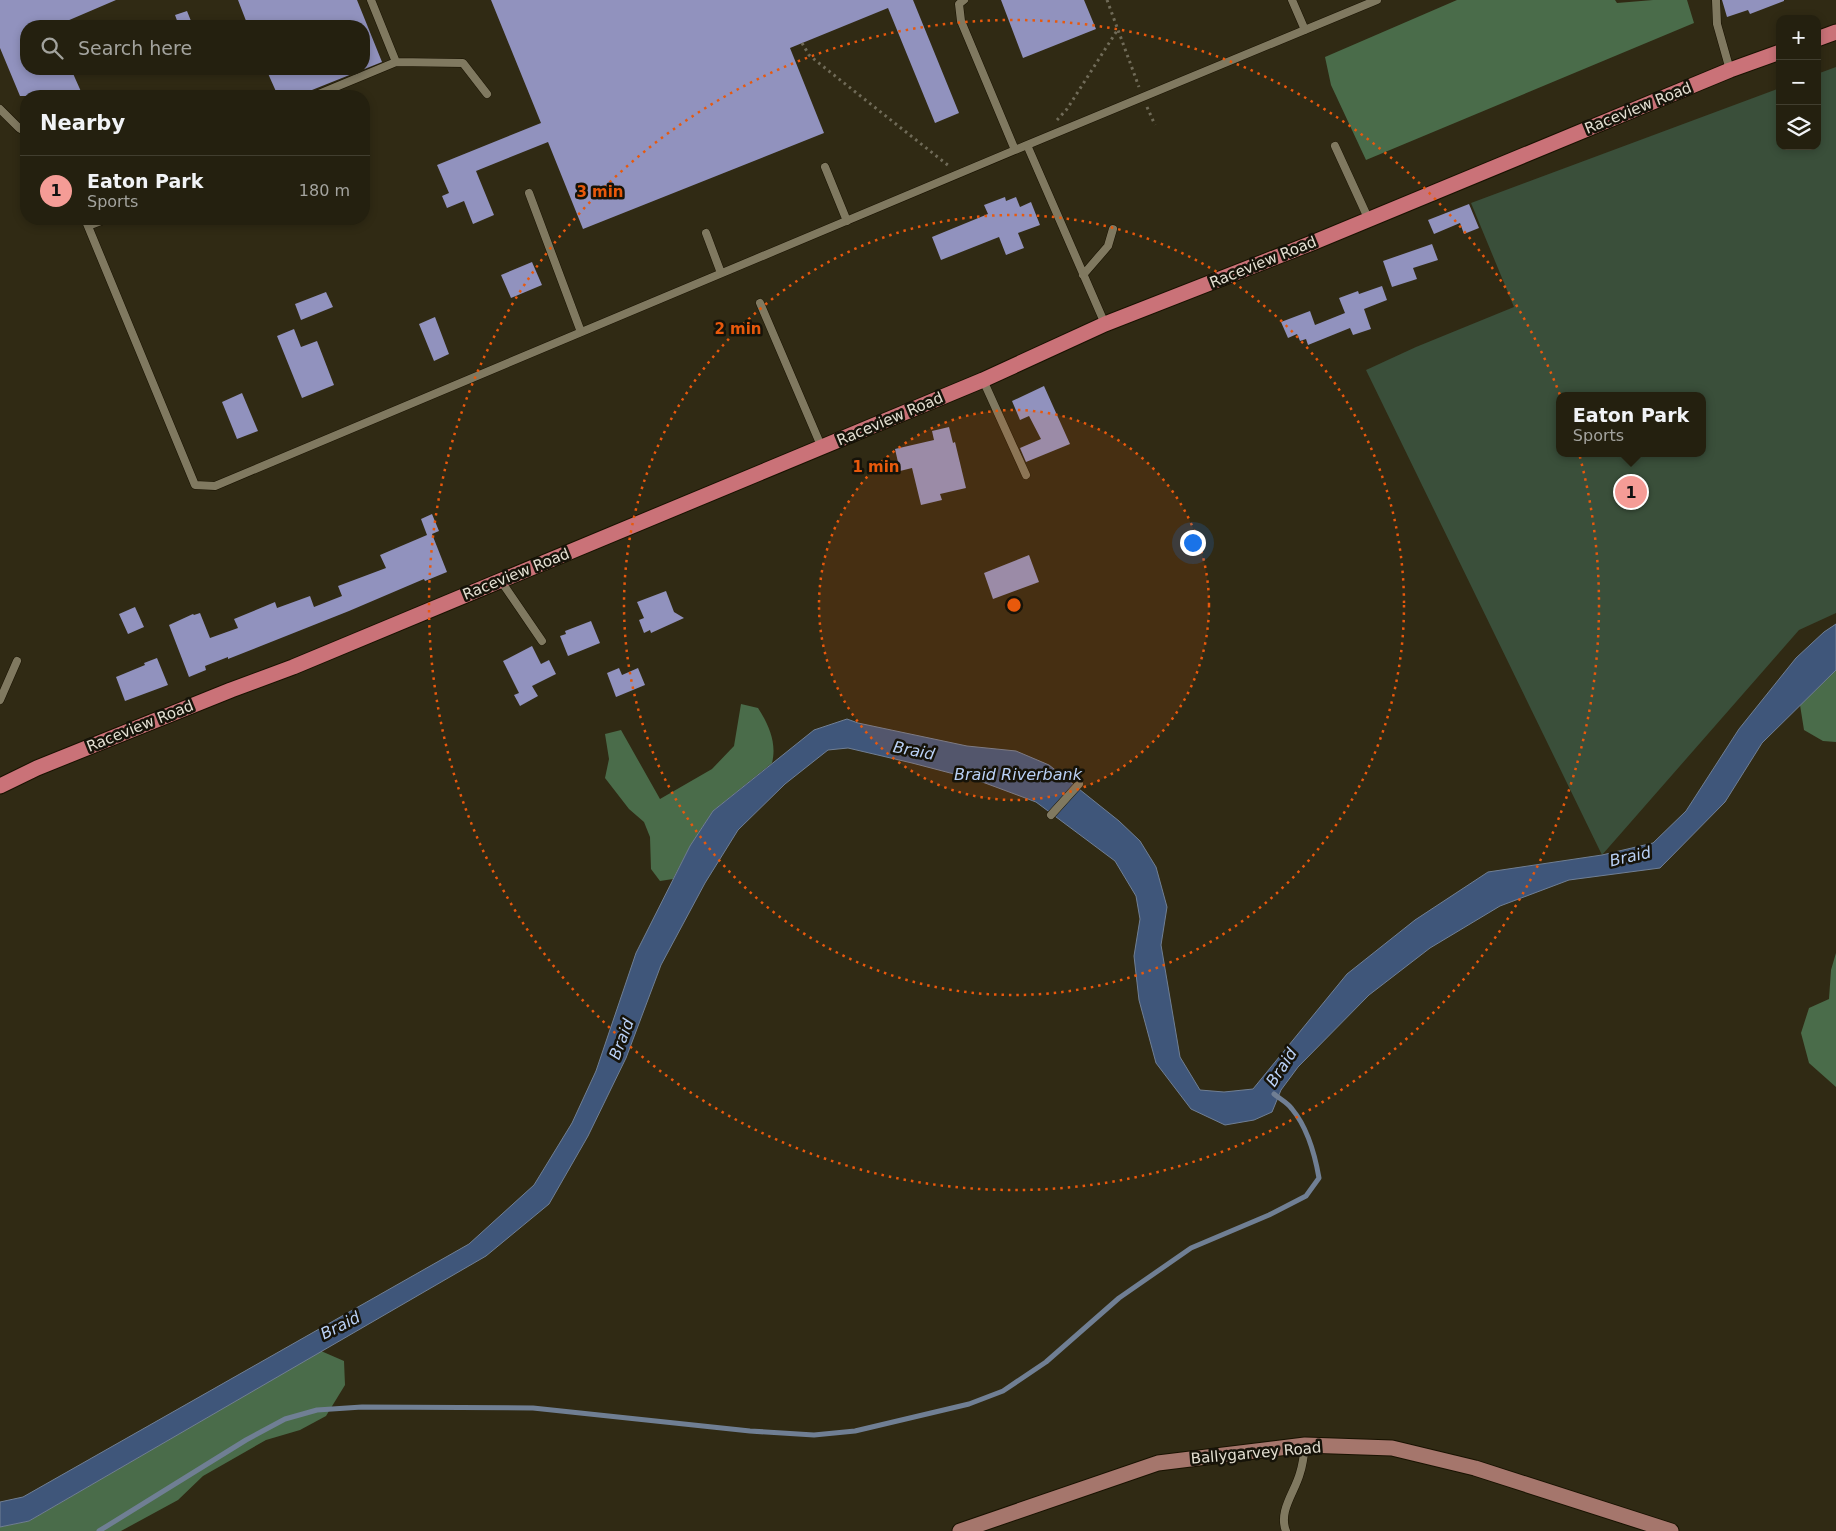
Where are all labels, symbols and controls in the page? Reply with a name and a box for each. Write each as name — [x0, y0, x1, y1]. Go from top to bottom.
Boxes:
map controls — [1776, 15, 1821, 150]
button: + — [1776, 15, 1821, 60]
search box — [20, 20, 370, 75]
icon: search — [38, 34, 66, 62]
text: Search here — [78, 37, 192, 59]
button: − — [1776, 60, 1821, 105]
street label: Raceview Road — [1582, 78, 1694, 138]
button: layers — [1776, 105, 1821, 150]
text: Nearby — [40, 111, 125, 135]
text: Eaton Park — [87, 170, 203, 192]
text: 1 — [50, 181, 62, 200]
text: 180 m — [299, 181, 350, 200]
text: 3 min — [576, 183, 624, 201]
text: Sports — [87, 192, 138, 211]
street label: Raceview Road — [1207, 232, 1319, 292]
text: 2 min — [714, 320, 762, 338]
street label: Raceview Road — [834, 388, 946, 450]
popup — [1556, 392, 1706, 457]
text: Eaton Park — [1573, 404, 1689, 426]
text: Sports — [1573, 426, 1624, 445]
text: 1 min — [852, 458, 900, 476]
pin: 1 — [1615, 473, 1647, 511]
your location — [1180, 530, 1206, 556]
street label: Raceview Road — [460, 544, 572, 604]
centre of rings — [1005, 596, 1023, 614]
street label: Raceview Road — [84, 696, 196, 756]
water label: Braid — [891, 737, 937, 764]
water label: Braid Riverbank — [954, 765, 1083, 784]
water label: Braid — [1608, 842, 1654, 870]
water label: Braid — [605, 1015, 638, 1062]
water label: Braid — [1262, 1044, 1301, 1090]
water label: Braid — [317, 1307, 364, 1343]
street label: Ballygarvey Road — [1190, 1438, 1322, 1468]

